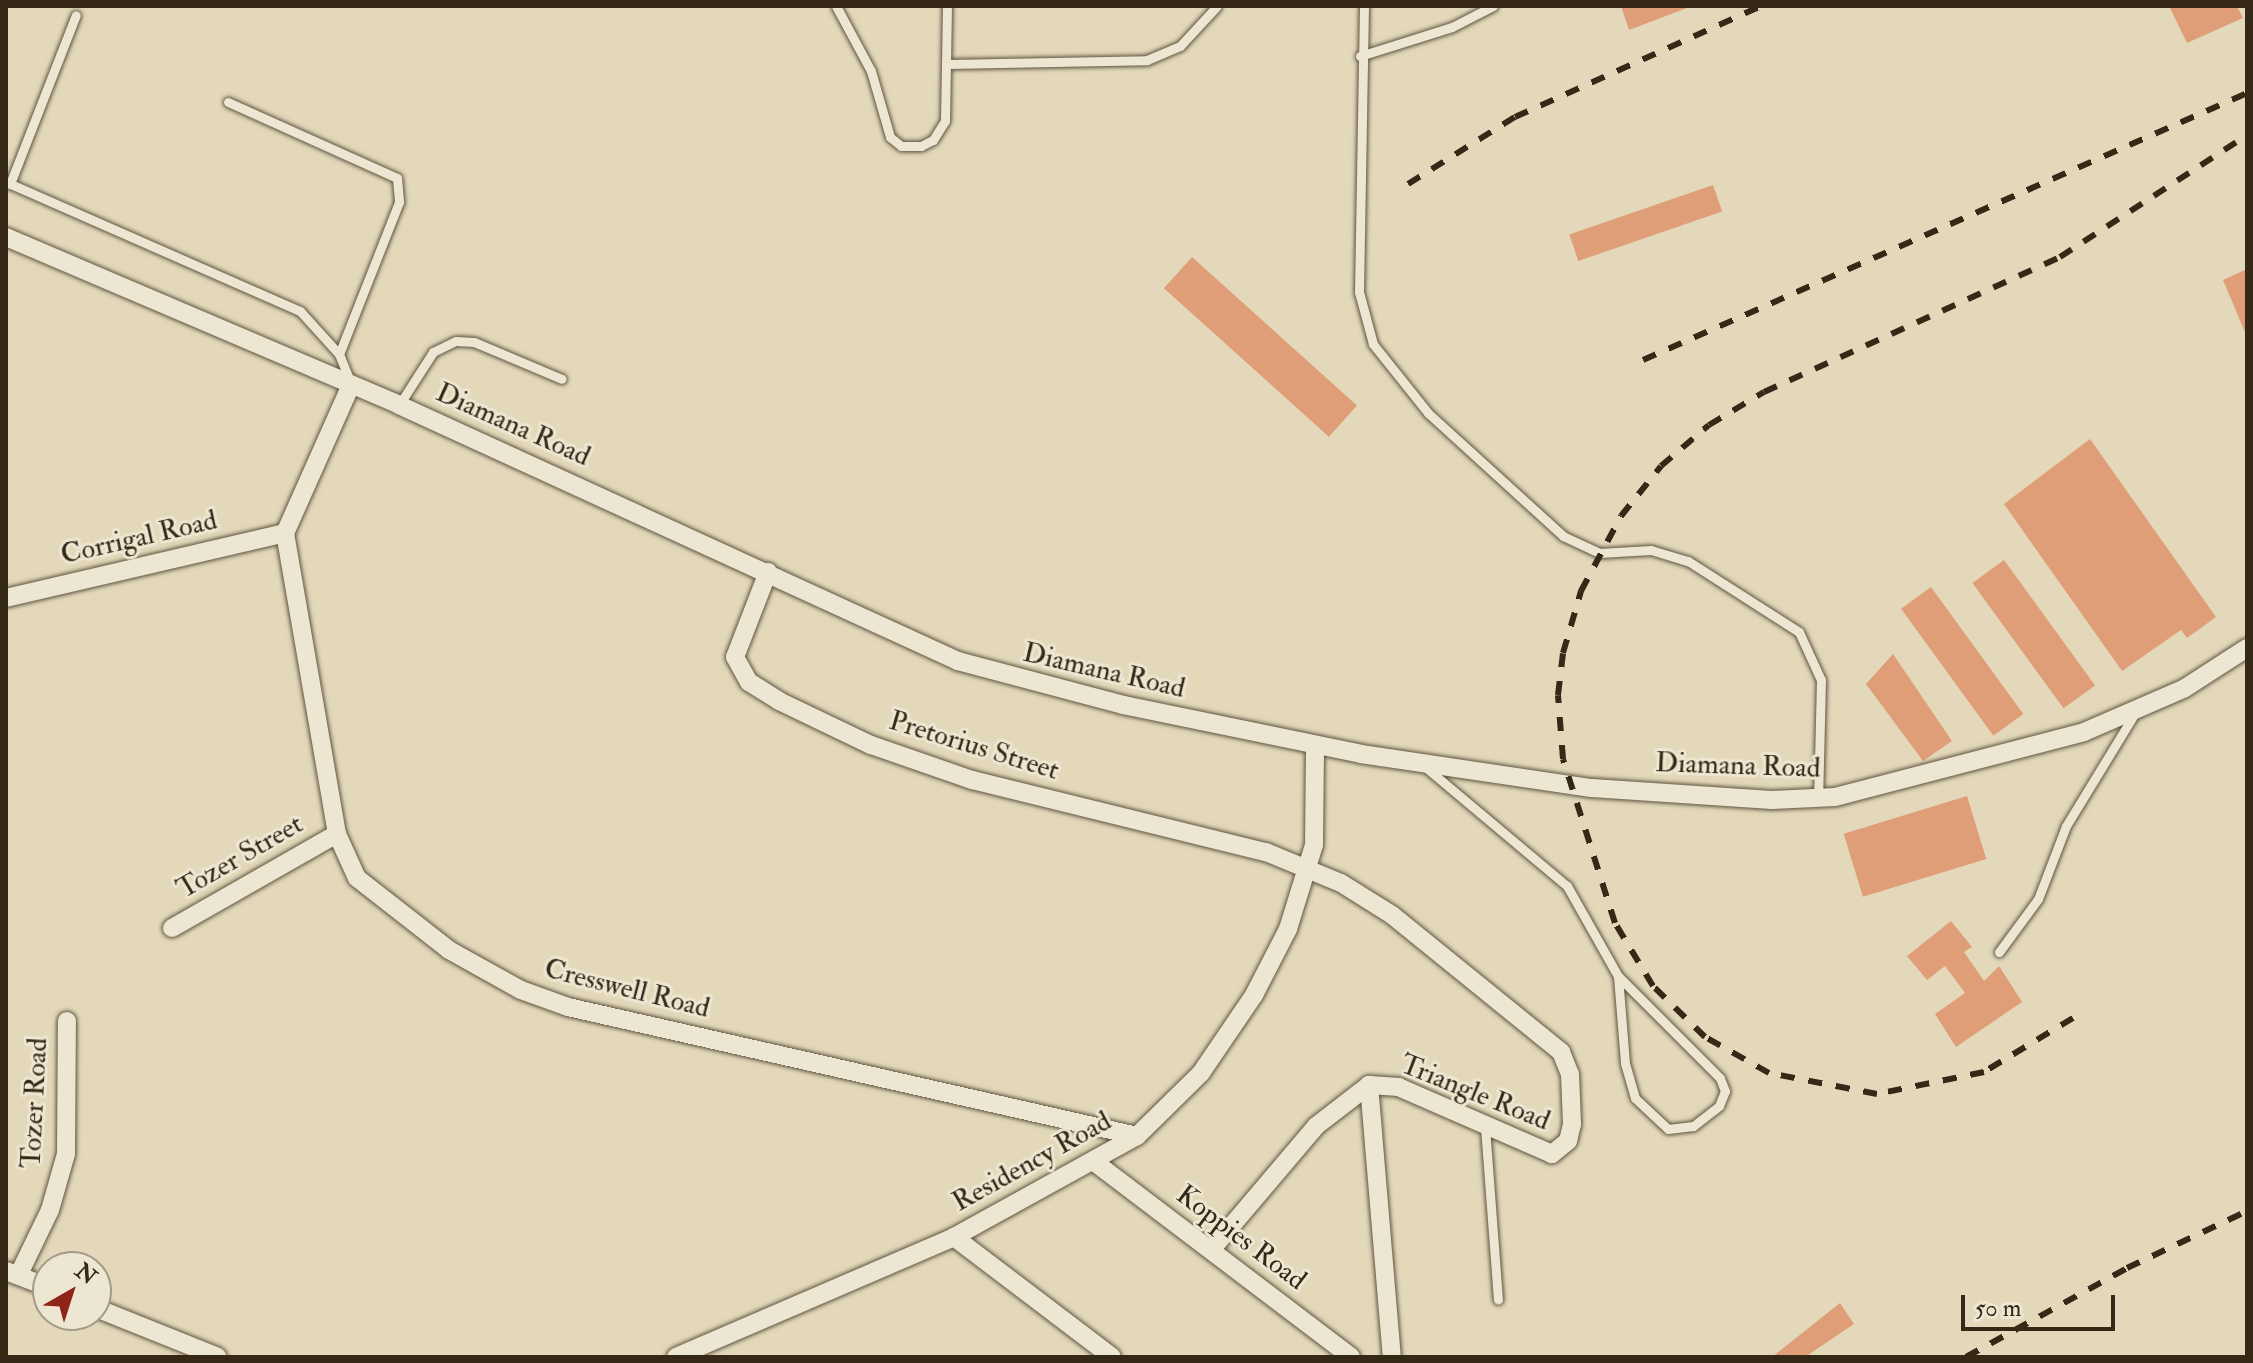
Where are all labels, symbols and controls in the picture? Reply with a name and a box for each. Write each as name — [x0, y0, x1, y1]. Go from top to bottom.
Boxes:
street label: Diamana Road — [431, 376, 595, 474]
street label: Corrigal Road — [58, 504, 220, 572]
street label: Diamana Road — [1020, 636, 1188, 706]
street label: Pretorius Street — [885, 704, 1063, 788]
street label: Diamana Road — [1655, 746, 1821, 786]
street label: Tozer Street — [171, 808, 309, 906]
street label: Cresswell Road — [541, 952, 713, 1026]
street label: Tozer Road — [15, 1037, 55, 1169]
street label: Triangle Road — [1395, 1048, 1555, 1138]
street label: Residency Road — [947, 1105, 1117, 1219]
street label: Koppies Road — [1169, 1178, 1313, 1298]
north arrow — [32, 1251, 112, 1331]
text: N — [69, 1257, 102, 1291]
scale bar — [1965, 1279, 2119, 1329]
text: 50 m — [1975, 1293, 2021, 1324]

